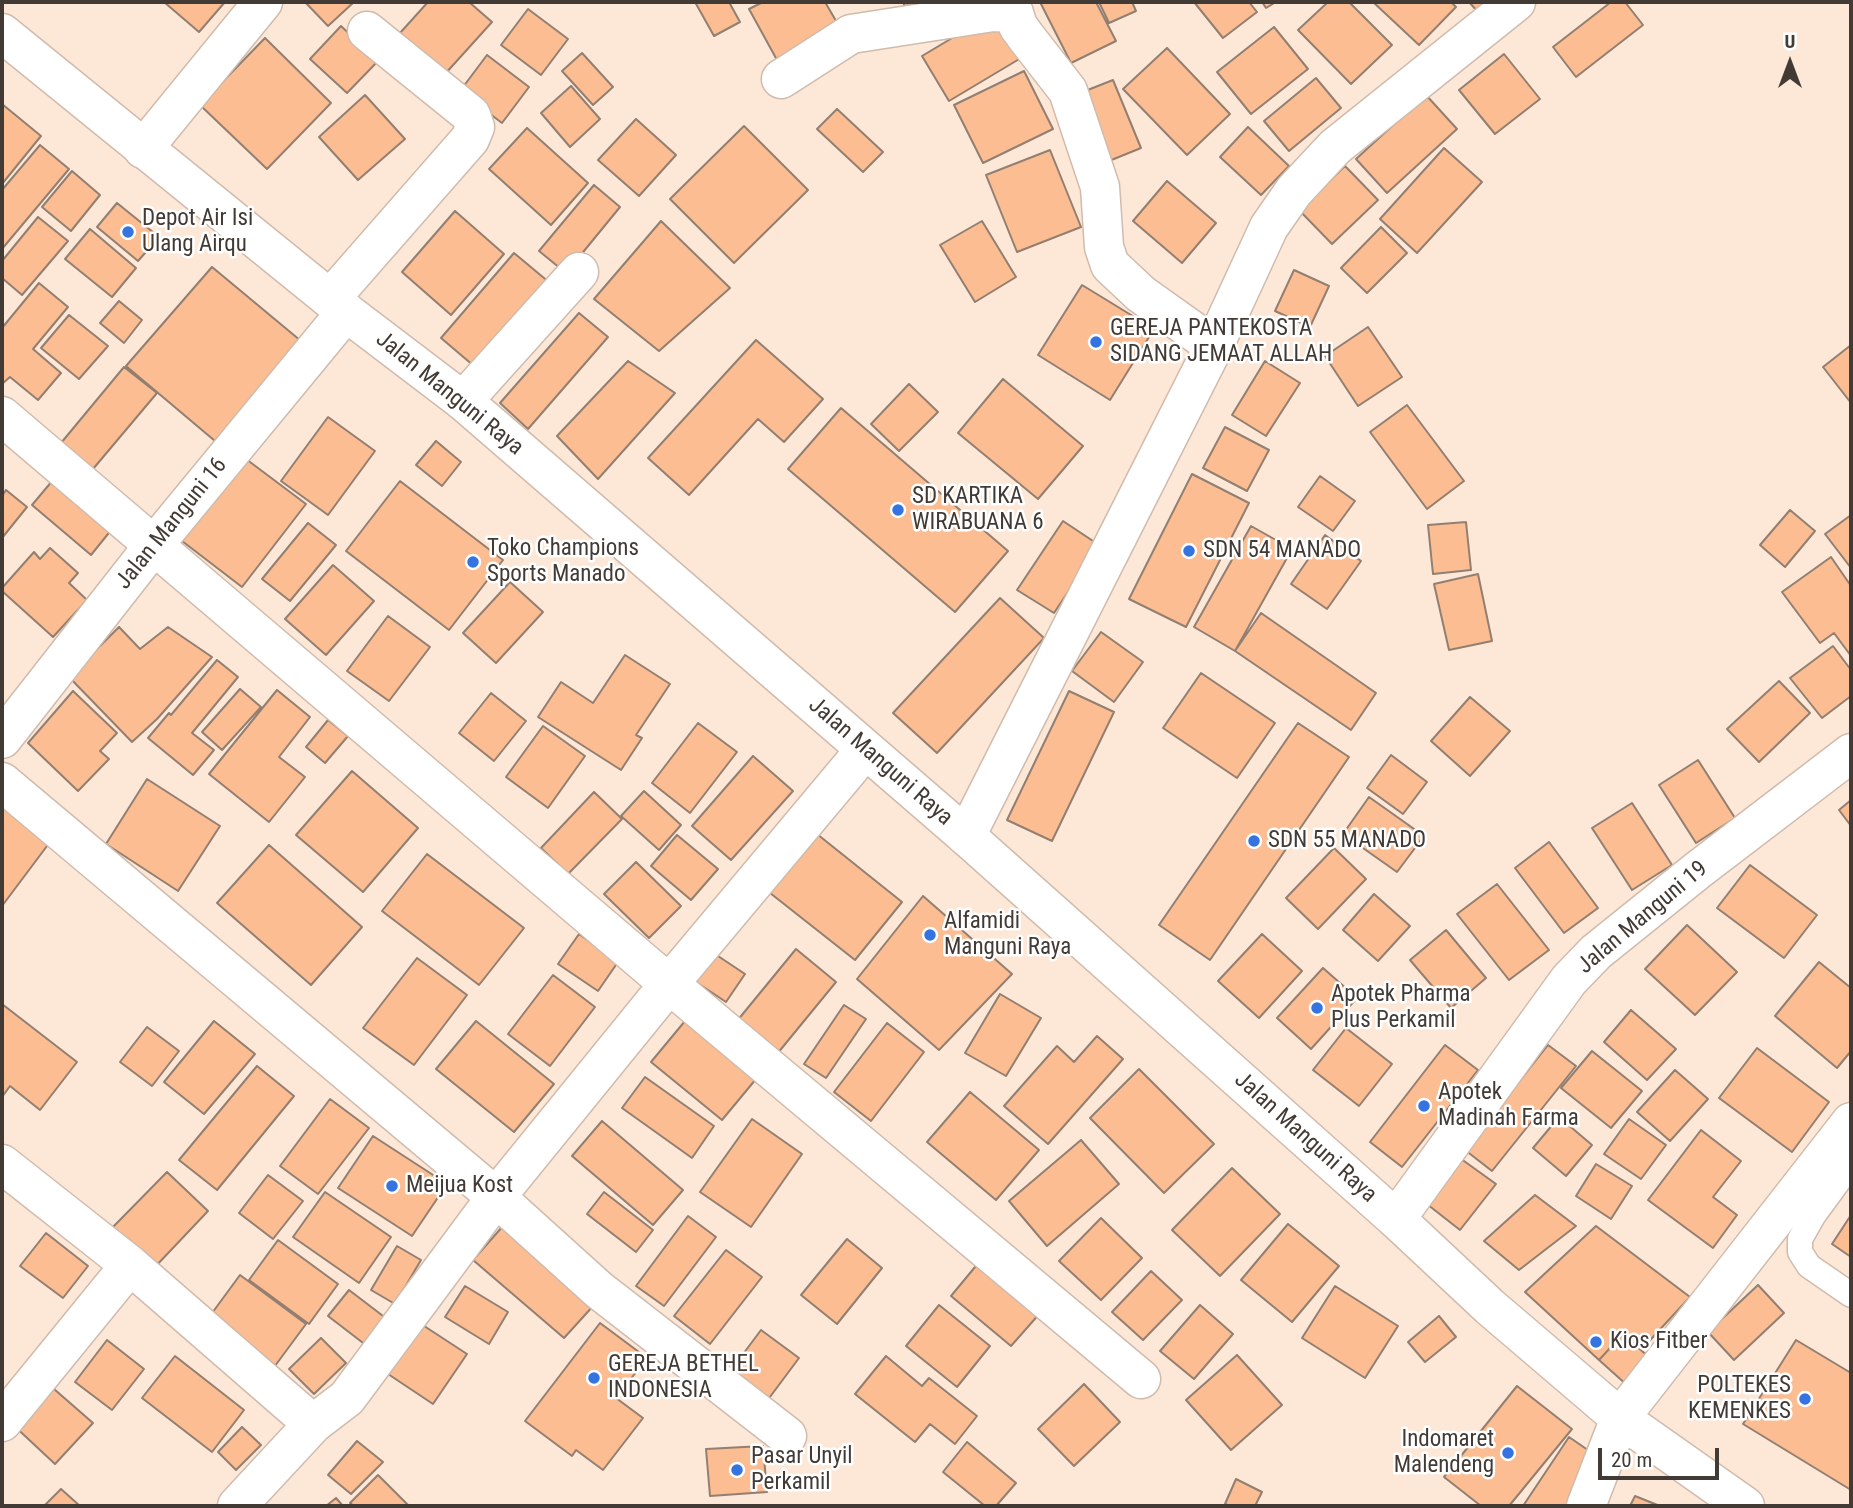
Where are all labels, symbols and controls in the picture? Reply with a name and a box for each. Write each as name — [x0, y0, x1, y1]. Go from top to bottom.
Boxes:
north arrow — [1755, 28, 1825, 98]
text: U — [1785, 30, 1795, 53]
place label: Depot Air Isi Ulang Airqu — [142, 205, 253, 259]
marker: Depot Air Isi Ulang Airqu — [120, 224, 136, 240]
place label: GEREJA PANTEKOSTA SIDANG JEMAAT ALLAH — [1110, 315, 1332, 369]
street label: Jalan Manguni Raya — [370, 326, 528, 462]
marker: GEREJA PANTEKOSTA SIDANG JEMAAT ALLAH — [1088, 334, 1104, 350]
street label: Jalan Manguni 16 — [111, 453, 233, 595]
place label: SD KARTIKA WIRABUANA 6 — [912, 483, 1044, 537]
marker: SD KARTIKA WIRABUANA 6 — [890, 502, 906, 518]
place label: Toko Champions Sports Manado — [487, 535, 639, 589]
place label: SDN 54 MANADO — [1203, 537, 1361, 565]
marker: SDN 54 MANADO — [1181, 543, 1197, 559]
marker: Toko Champions Sports Manado — [465, 554, 481, 570]
street label: Jalan Manguni Raya — [802, 692, 958, 832]
place label: SDN 55 MANADO — [1268, 827, 1426, 855]
marker: SDN 55 MANADO — [1246, 833, 1262, 849]
street label: Jalan Manguni 19 — [1572, 856, 1714, 980]
place label: Alfamidi Manguni Raya — [944, 908, 1071, 962]
marker: Alfamidi Manguni Raya — [922, 927, 938, 943]
place label: Apotek Pharma Plus Perkamil — [1331, 981, 1471, 1035]
marker: Apotek Pharma Plus Perkamil — [1309, 1000, 1325, 1016]
street label: Jalan Manguni Raya — [1228, 1067, 1382, 1209]
place label: Apotek Madinah Farma — [1438, 1079, 1579, 1133]
marker: Apotek Madinah Farma — [1416, 1098, 1432, 1114]
place label: Meijua Kost — [406, 1172, 513, 1200]
marker: Meijua Kost — [384, 1178, 400, 1194]
place label: Kios Fitber — [1610, 1328, 1707, 1356]
marker: Kios Fitber — [1588, 1334, 1604, 1350]
place label: GEREJA BETHEL INDONESIA — [608, 1351, 759, 1405]
marker: GEREJA BETHEL INDONESIA — [586, 1370, 602, 1386]
place label: POLTEKES KEMENKES — [1688, 1372, 1791, 1426]
marker: POLTEKES KEMENKES — [1797, 1391, 1813, 1407]
place label: Indomaret Malendeng — [1394, 1426, 1494, 1480]
scale bar — [1601, 1434, 1722, 1478]
place label: Pasar Unyil Perkamil — [751, 1443, 853, 1497]
marker: Indomaret Malendeng — [1500, 1445, 1516, 1461]
text: 20 m — [1611, 1448, 1652, 1472]
marker: Pasar Unyil Perkamil — [729, 1462, 745, 1478]

